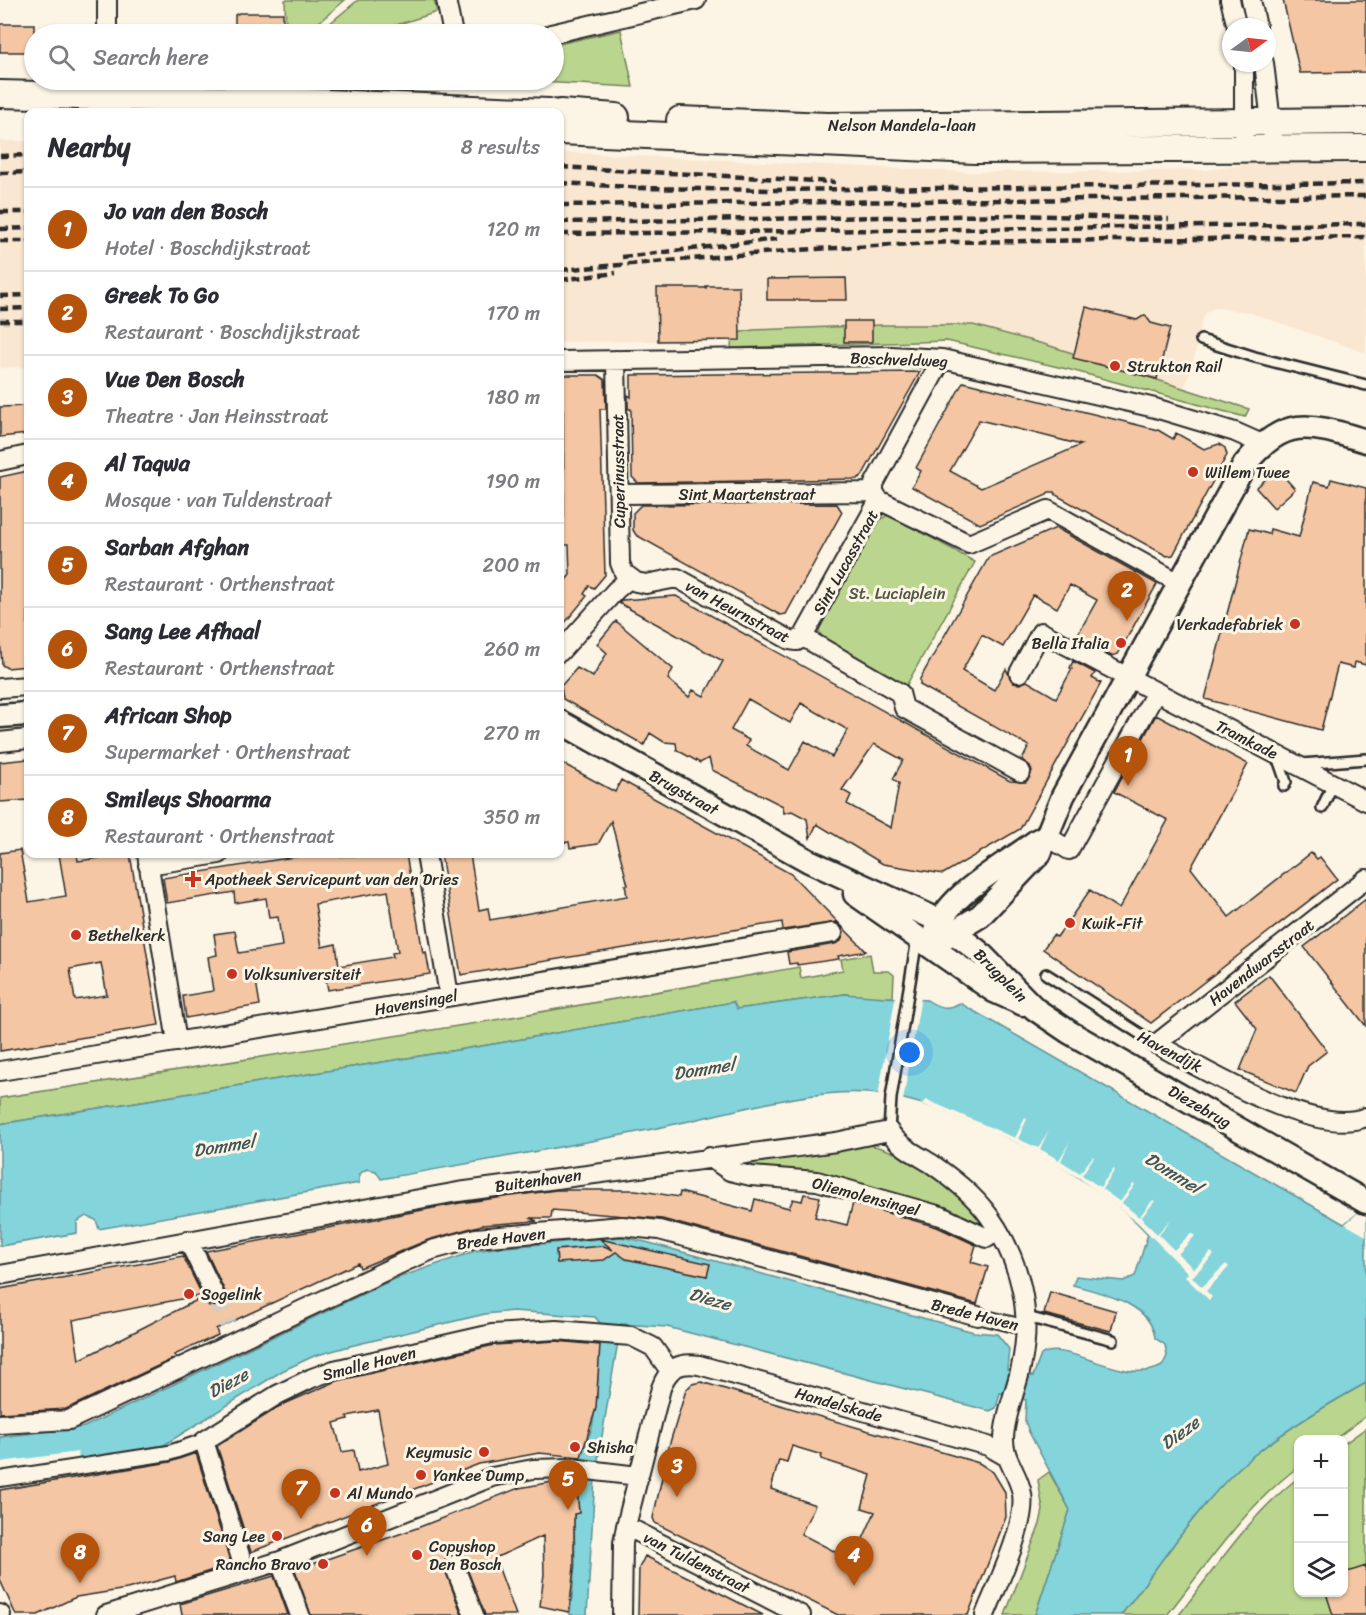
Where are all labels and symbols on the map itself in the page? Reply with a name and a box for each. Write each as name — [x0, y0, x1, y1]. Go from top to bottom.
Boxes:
north arrow — [1222, 18, 1276, 72]
street label: Nelson Mandela-laan — [828, 111, 976, 140]
street label: Boschveldweg — [850, 343, 948, 376]
place label: Strukton Rail — [1127, 352, 1223, 381]
marker: Strukton Rail — [1108, 359, 1122, 373]
street label: Cuperinusstraat — [603, 414, 634, 528]
place label: Willem Twee — [1205, 458, 1290, 487]
marker: Willem Twee — [1186, 465, 1200, 479]
street label: Sint Maartenstraat — [678, 480, 816, 509]
street label: Sint Lucasstraat — [804, 504, 886, 620]
street label: van Heurnstraat — [680, 572, 795, 651]
pin: 2 — [1108, 572, 1146, 621]
park label: St. Luciaplein — [849, 579, 946, 608]
place label: Verkadefabriek — [1176, 610, 1284, 639]
marker: Verkadefabriek — [1288, 617, 1302, 631]
place label: Bella Italia — [1032, 629, 1110, 658]
marker: Bella Italia — [1114, 636, 1128, 650]
street label: Tramkade — [1210, 711, 1283, 768]
pin: 1 — [1108, 736, 1148, 786]
street label: Brugstraat — [644, 761, 724, 824]
place label: Apotheek Servicepunt van den Dries — [204, 865, 459, 894]
marker: Apotheek Servicepunt van den Dries — [186, 872, 200, 886]
place label: Kwik-Fit — [1082, 909, 1143, 938]
street label: Havendwarsstraat — [1202, 911, 1321, 1013]
marker: Kwik-Fit — [1063, 916, 1077, 930]
place label: Bethelkerk — [88, 921, 166, 950]
marker: Bethelkerk — [69, 928, 83, 942]
street label: Brugplein — [966, 941, 1035, 1010]
place label: Volksuniversiteit — [244, 960, 362, 989]
marker: Volksuniversiteit — [225, 967, 239, 981]
street label: Havensingel — [372, 981, 460, 1024]
street label: Havendijk — [1132, 1022, 1208, 1081]
your location — [895, 1038, 924, 1067]
water label: Dommel — [671, 1048, 741, 1090]
street label: Diezebrug — [1163, 1077, 1237, 1136]
water label: Dommel — [191, 1125, 261, 1167]
water label: Dommel — [1138, 1143, 1211, 1205]
street label: Buitenhaven — [493, 1160, 584, 1201]
street label: Oliemolensingel — [809, 1168, 923, 1225]
street label: Brede Haven — [455, 1219, 548, 1258]
water label: Dieze — [685, 1278, 737, 1321]
place label: Sogelink — [201, 1280, 262, 1309]
marker: Sogelink — [182, 1287, 196, 1301]
street label: Brede Haven — [928, 1290, 1022, 1339]
street label: Smalle Haven — [319, 1338, 419, 1389]
water label: Dieze — [202, 1358, 256, 1407]
street label: Handelskade — [792, 1378, 886, 1431]
water label: Dieze — [1154, 1406, 1208, 1458]
place label: Shisha — [587, 1433, 635, 1462]
place label: Keymusic — [406, 1438, 472, 1467]
marker: Shisha — [568, 1440, 582, 1454]
marker: Keymusic — [477, 1445, 491, 1459]
pin: 3 — [658, 1448, 696, 1497]
pin: 5 — [548, 1460, 588, 1510]
place label: Yankee Dump — [433, 1461, 525, 1490]
marker: Yankee Dump — [414, 1468, 428, 1482]
pin: 7 — [282, 1470, 320, 1519]
place label: Al Mundo — [346, 1479, 413, 1508]
marker: Al Mundo — [328, 1486, 342, 1500]
pin: 6 — [348, 1506, 386, 1556]
place label: Sang Lee — [203, 1522, 265, 1551]
street label: van Tuldenstraat — [638, 1523, 756, 1602]
marker: Sang Lee — [270, 1529, 284, 1543]
place label: Copyshop Den Bosch — [429, 1532, 502, 1579]
pin: 8 — [60, 1534, 100, 1583]
pin: 4 — [834, 1536, 874, 1586]
marker: Copyshop Den Bosch — [410, 1548, 424, 1562]
place label: Rancho Bravo — [216, 1550, 311, 1579]
marker: Rancho Bravo — [316, 1557, 330, 1571]

